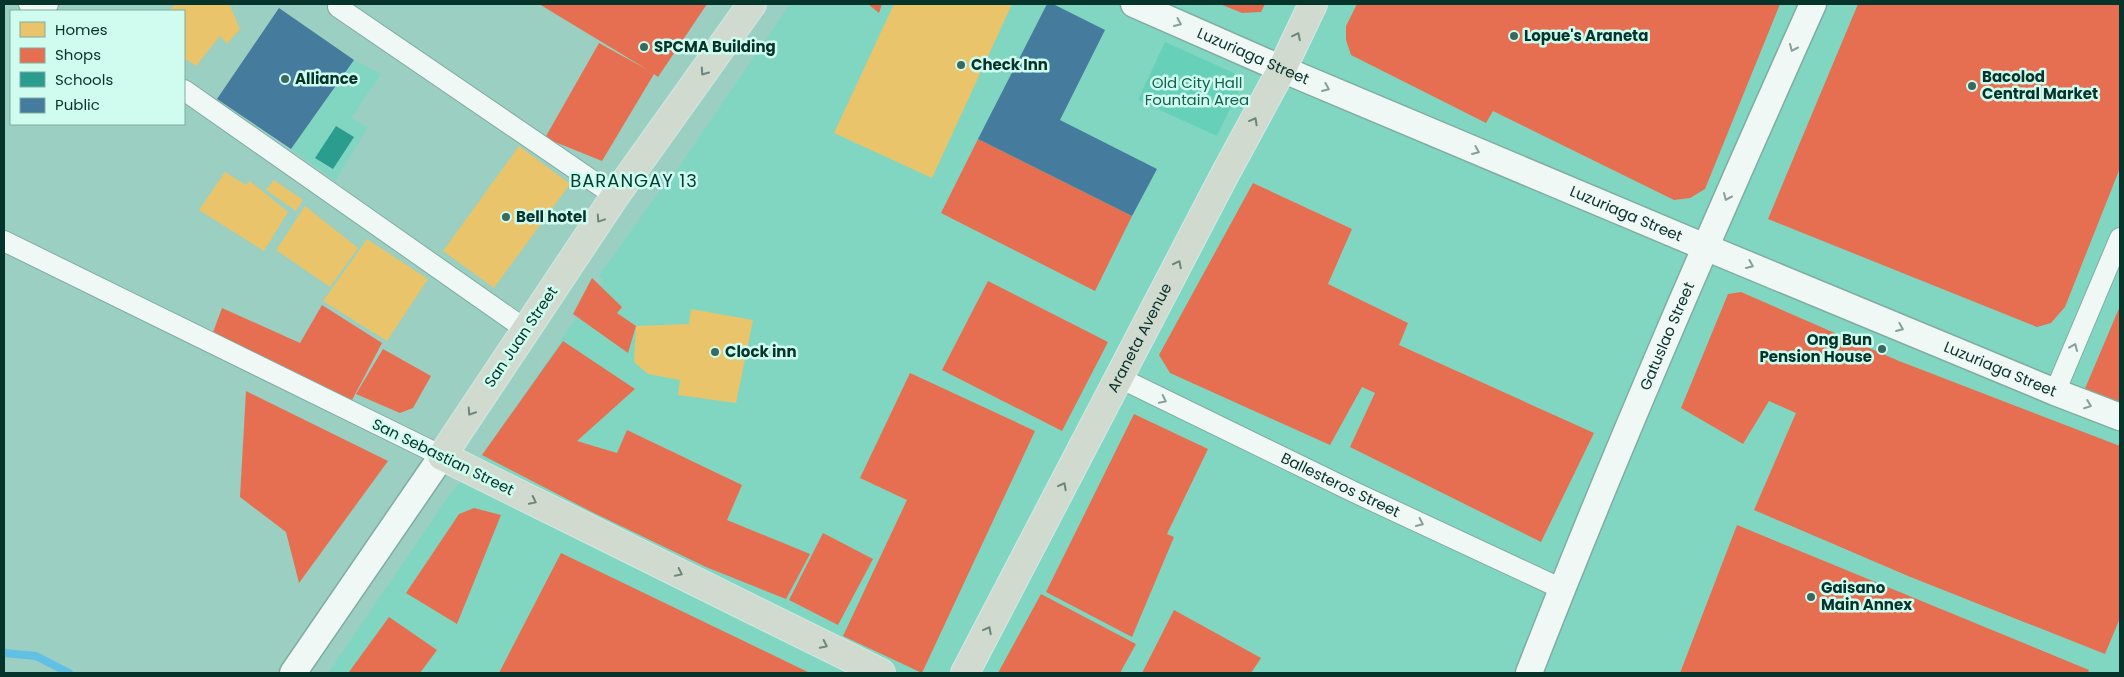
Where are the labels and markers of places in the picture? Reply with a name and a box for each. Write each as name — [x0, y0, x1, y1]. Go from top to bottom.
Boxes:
place label: Lopue's Araneta — [1524, 25, 1648, 46]
marker: Lopue's Araneta — [1508, 30, 1520, 42]
place label: SPCMA Building — [654, 36, 776, 57]
marker: SPCMA Building — [638, 41, 650, 53]
place label: Check Inn — [971, 54, 1048, 75]
marker: Check Inn — [955, 59, 967, 71]
place label: Bacolod Central Market — [1982, 66, 2098, 104]
place label: Alliance — [295, 68, 358, 89]
marker: Alliance — [279, 73, 291, 85]
marker: Bacolod Central Market — [1966, 80, 1978, 92]
place label: Bell hotel — [516, 206, 587, 227]
marker: Bell hotel — [500, 211, 512, 223]
place label: Ong Bun Pension House — [1759, 329, 1872, 367]
place label: Clock inn — [725, 341, 797, 362]
marker: Ong Bun Pension House — [1876, 343, 1888, 355]
marker: Clock inn — [709, 346, 721, 358]
place label: Gaisano Main Annex — [1821, 577, 1912, 615]
marker: Gaisano Main Annex — [1805, 591, 1817, 603]

